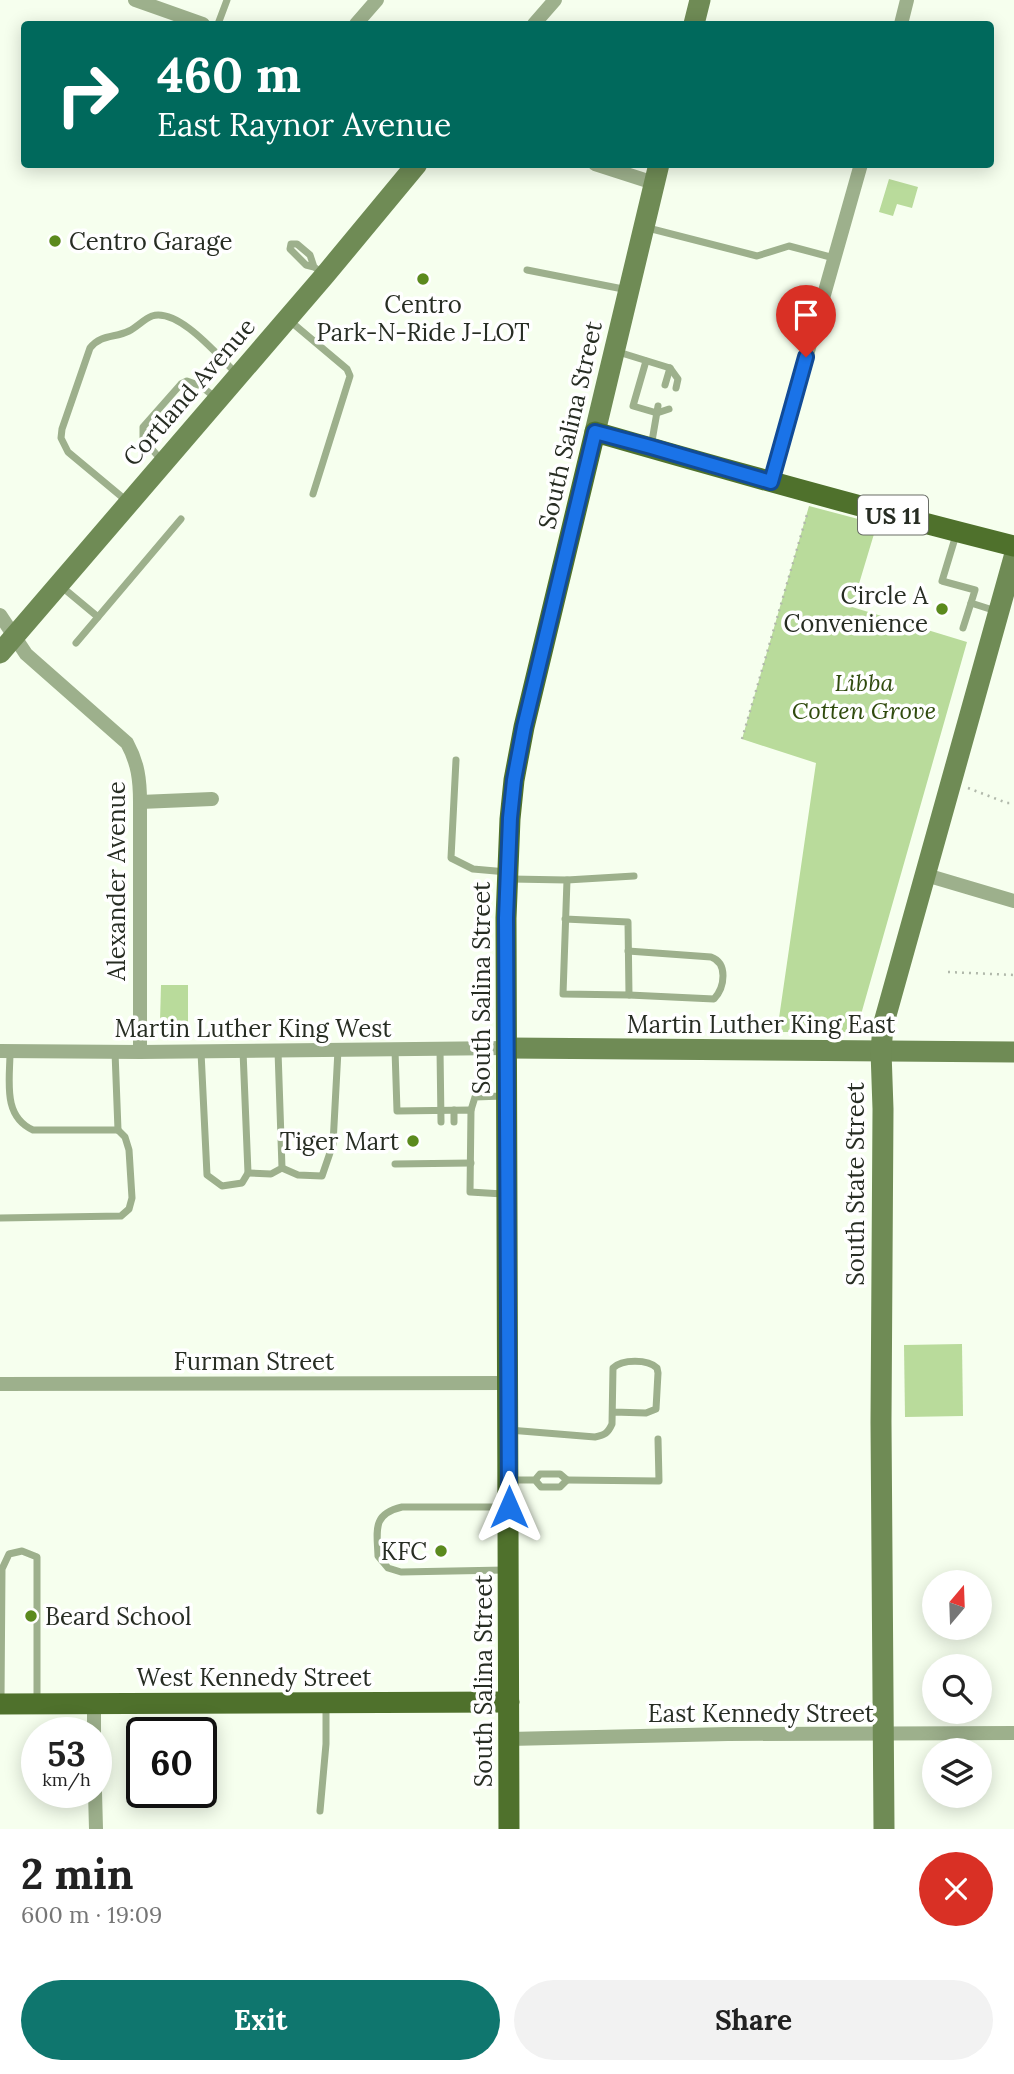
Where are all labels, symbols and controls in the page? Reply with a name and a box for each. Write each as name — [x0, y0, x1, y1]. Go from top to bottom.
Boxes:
text: 460 m — [157, 43, 301, 105]
icon: right — [42, 49, 133, 140]
text: East Raynor Avenue — [157, 104, 451, 145]
place label: Centro Garage — [69, 226, 232, 257]
marker: Centro Garage — [47, 233, 63, 249]
marker: Centro Park-N-Ride J-LOT — [415, 271, 431, 287]
pin — [776, 285, 836, 357]
place label: Centro Park-N-Ride J-LOT — [316, 289, 530, 348]
icon: arrive — [787, 296, 825, 334]
street label: Cortland Avenue — [116, 312, 262, 472]
street label: South Salina Street — [531, 317, 609, 532]
road number: US 11 — [858, 495, 928, 534]
place label: Circle A Convenience — [783, 580, 929, 639]
marker: Circle A Convenience — [934, 601, 950, 617]
park label: Libba Cotten Grove — [792, 667, 936, 726]
street label: Alexander Avenue — [101, 781, 132, 982]
street label: South Salina Street — [466, 881, 497, 1094]
street label: Martin Luther King East — [627, 1009, 896, 1040]
street label: Martin Luther King West — [114, 1013, 392, 1044]
street label: South State Street — [840, 1081, 871, 1286]
place label: Tiger Mart — [280, 1126, 400, 1157]
marker: Tiger Mart — [405, 1133, 421, 1149]
street label: Furman Street — [174, 1346, 335, 1377]
position arrow — [472, 1470, 546, 1544]
place label: KFC — [381, 1536, 427, 1567]
marker: KFC — [433, 1543, 449, 1559]
north arrow — [922, 1570, 992, 1640]
map controls — [922, 1570, 992, 1808]
street label: South Salina Street — [468, 1574, 499, 1787]
place label: Beard School — [45, 1601, 192, 1632]
marker: Beard School — [23, 1608, 39, 1624]
button: search — [922, 1654, 992, 1724]
street label: West Kennedy Street — [137, 1662, 372, 1693]
street label: East Kennedy Street — [648, 1698, 875, 1729]
speed limit sign: 60 — [126, 1717, 217, 1808]
text: 53 — [47, 1731, 86, 1776]
button: layers — [922, 1738, 992, 1808]
text: km/h — [42, 1768, 91, 1791]
text: 2 min — [21, 1847, 134, 1901]
button: close — [919, 1852, 993, 1926]
text: 600 m · 19:09 — [21, 1900, 162, 1929]
button: Exit — [21, 1980, 500, 2060]
button: Share — [514, 1980, 993, 2060]

